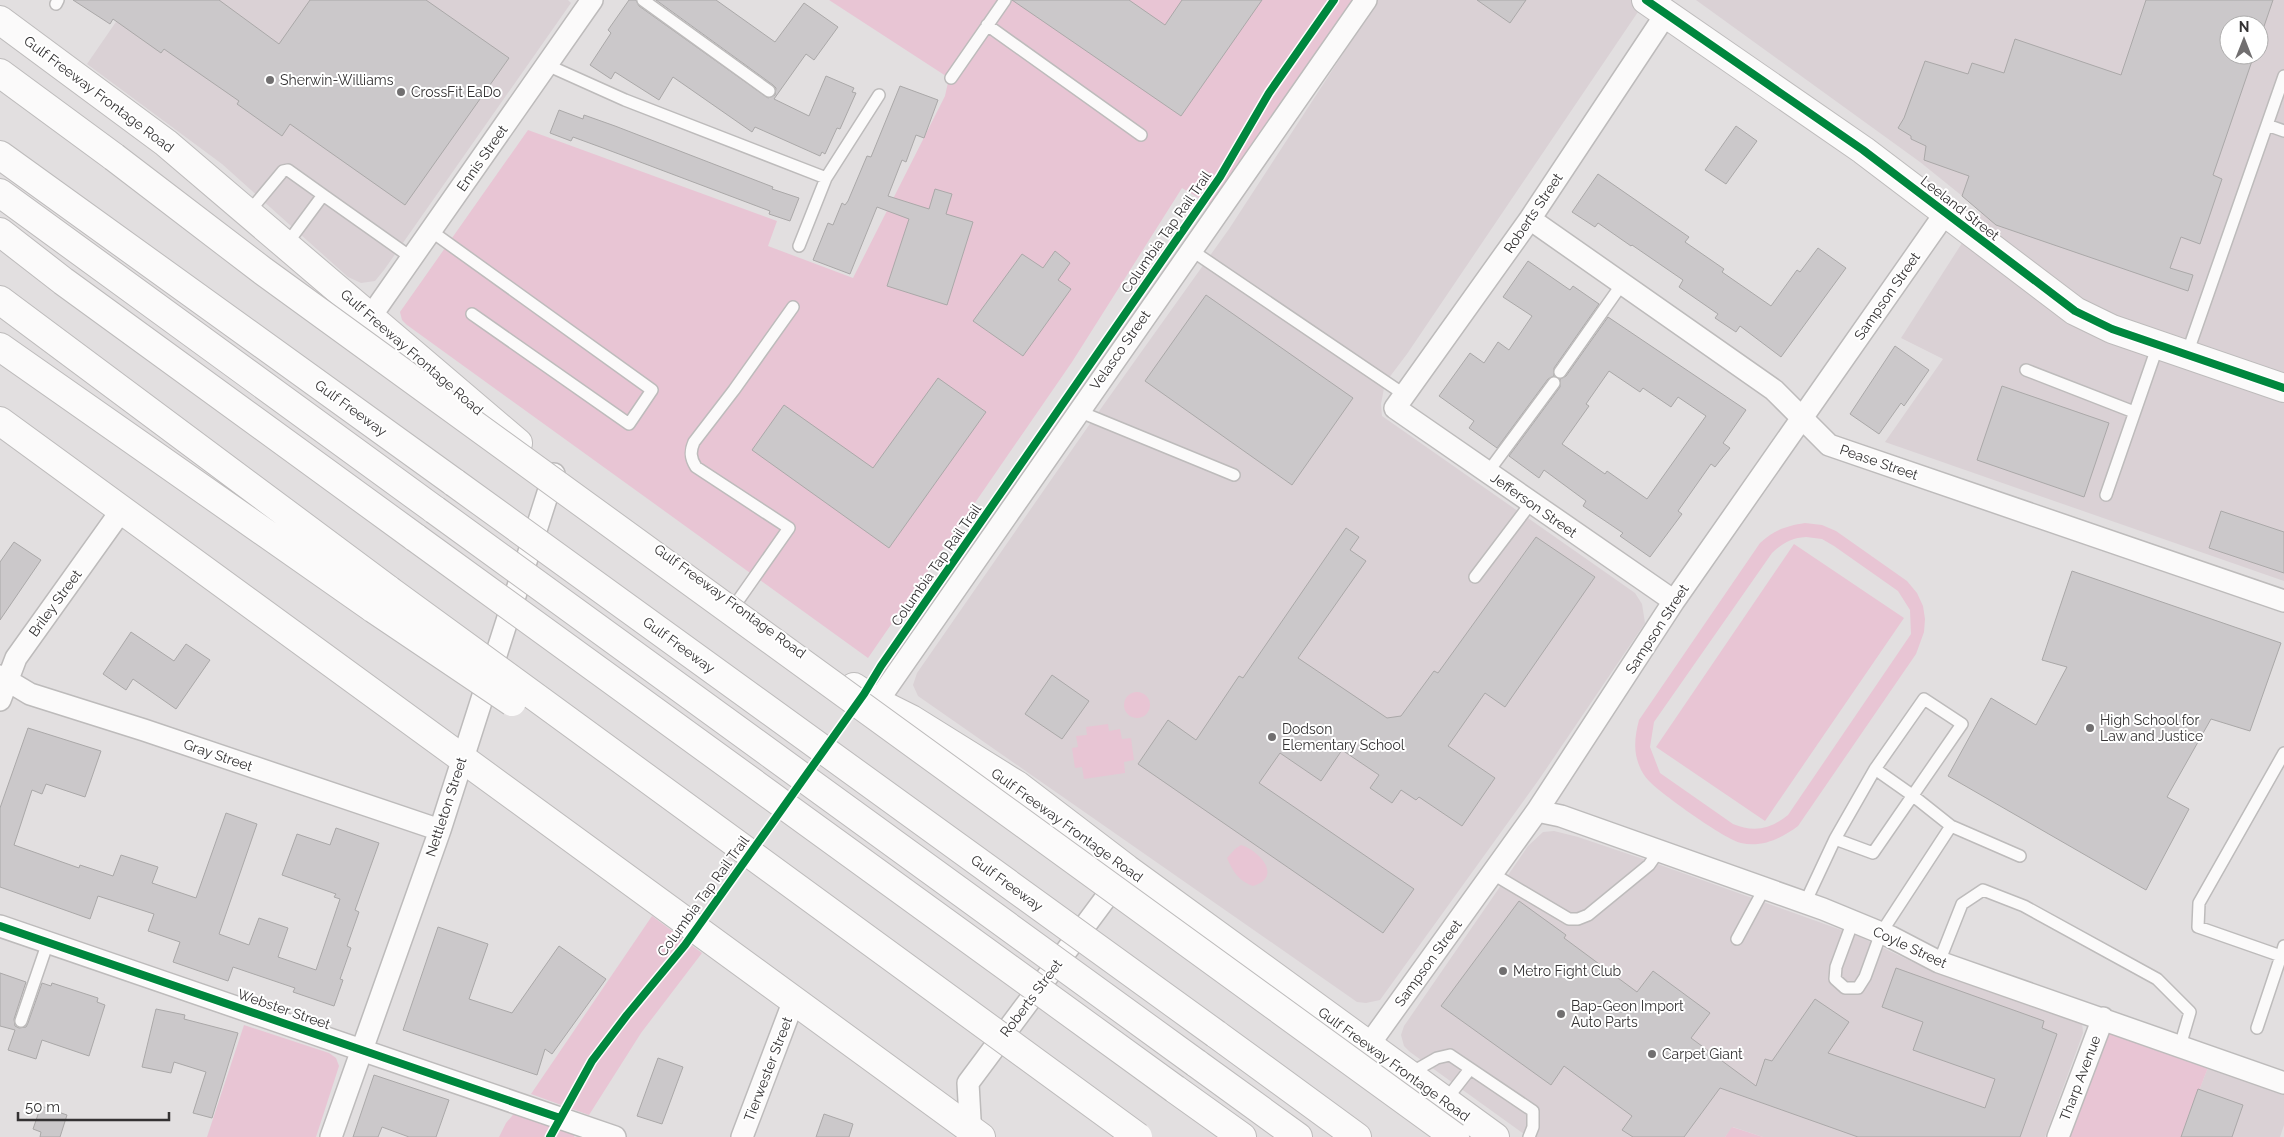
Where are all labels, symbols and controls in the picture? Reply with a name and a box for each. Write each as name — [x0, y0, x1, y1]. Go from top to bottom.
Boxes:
north arrow — [2219, 15, 2269, 65]
text: N — [2239, 19, 2249, 35]
street label: Gulf Freeway Frontage Road — [21, 32, 177, 156]
place label: Sherwin-Williams — [280, 72, 394, 88]
marker: Sherwin-Williams — [264, 74, 276, 86]
place label: CrossFit EaDo — [411, 84, 501, 100]
marker: CrossFit EaDo — [395, 86, 407, 98]
street label: Ennis Street — [453, 122, 511, 194]
street label: Columbia Tap Rail Trail — [1118, 168, 1214, 296]
street label: Roberts Street — [1500, 170, 1566, 256]
street label: Leeland Street — [1918, 172, 2003, 244]
street label: Sampson Street — [1851, 249, 1923, 343]
street label: Gulf Freeway Frontage Road — [337, 285, 487, 419]
street label: Velasco Street — [1087, 307, 1153, 393]
street label: Gulf Freeway — [312, 376, 390, 440]
street label: Pease Street — [1838, 441, 1921, 483]
street label: Jefferson Street — [1488, 469, 1580, 541]
street label: Columbia Tap Rail Trail — [888, 501, 984, 629]
street label: Gulf Freeway Frontage Road — [651, 540, 809, 662]
street label: Briley Street — [25, 566, 85, 640]
street label: Sampson Street — [1622, 581, 1692, 677]
street label: Gulf Freeway — [640, 613, 718, 677]
place label: High School for Law and Justice — [2100, 712, 2203, 744]
place label: Dodson Elementary School — [1282, 721, 1405, 753]
marker: High School for Law and Justice — [2084, 722, 2096, 734]
marker: Dodson Elementary School — [1266, 731, 1278, 743]
street label: Gray Street — [181, 736, 255, 774]
street label: Nettleton Street — [422, 755, 470, 859]
street label: Gulf Freeway Frontage Road — [988, 764, 1146, 886]
street label: Columbia Tap Rail Trail — [654, 832, 752, 959]
street label: Gulf Freeway — [968, 851, 1046, 915]
street label: Sampson Street — [1391, 916, 1465, 1009]
street label: Coyle Street — [1871, 923, 1950, 971]
street label: Roberts Street — [997, 956, 1066, 1040]
place label: Metro Fight Club — [1513, 963, 1622, 979]
marker: Metro Fight Club — [1497, 965, 1509, 977]
street label: Webster Street — [235, 986, 333, 1032]
place label: Bap-Geon Import Auto Parts — [1571, 998, 1684, 1030]
street label: Gulf Freeway Frontage Road — [1315, 1004, 1473, 1124]
marker: Bap-Geon Import Auto Parts — [1555, 1008, 1567, 1020]
street label: Tierwester Street — [741, 1014, 795, 1123]
street label: Tharp Avenue — [2056, 1033, 2104, 1123]
place label: Carpet Giant — [1662, 1046, 1743, 1062]
marker: Carpet Giant — [1646, 1048, 1658, 1060]
scale bar — [18, 1090, 169, 1122]
text: 50 m — [25, 1098, 60, 1116]

